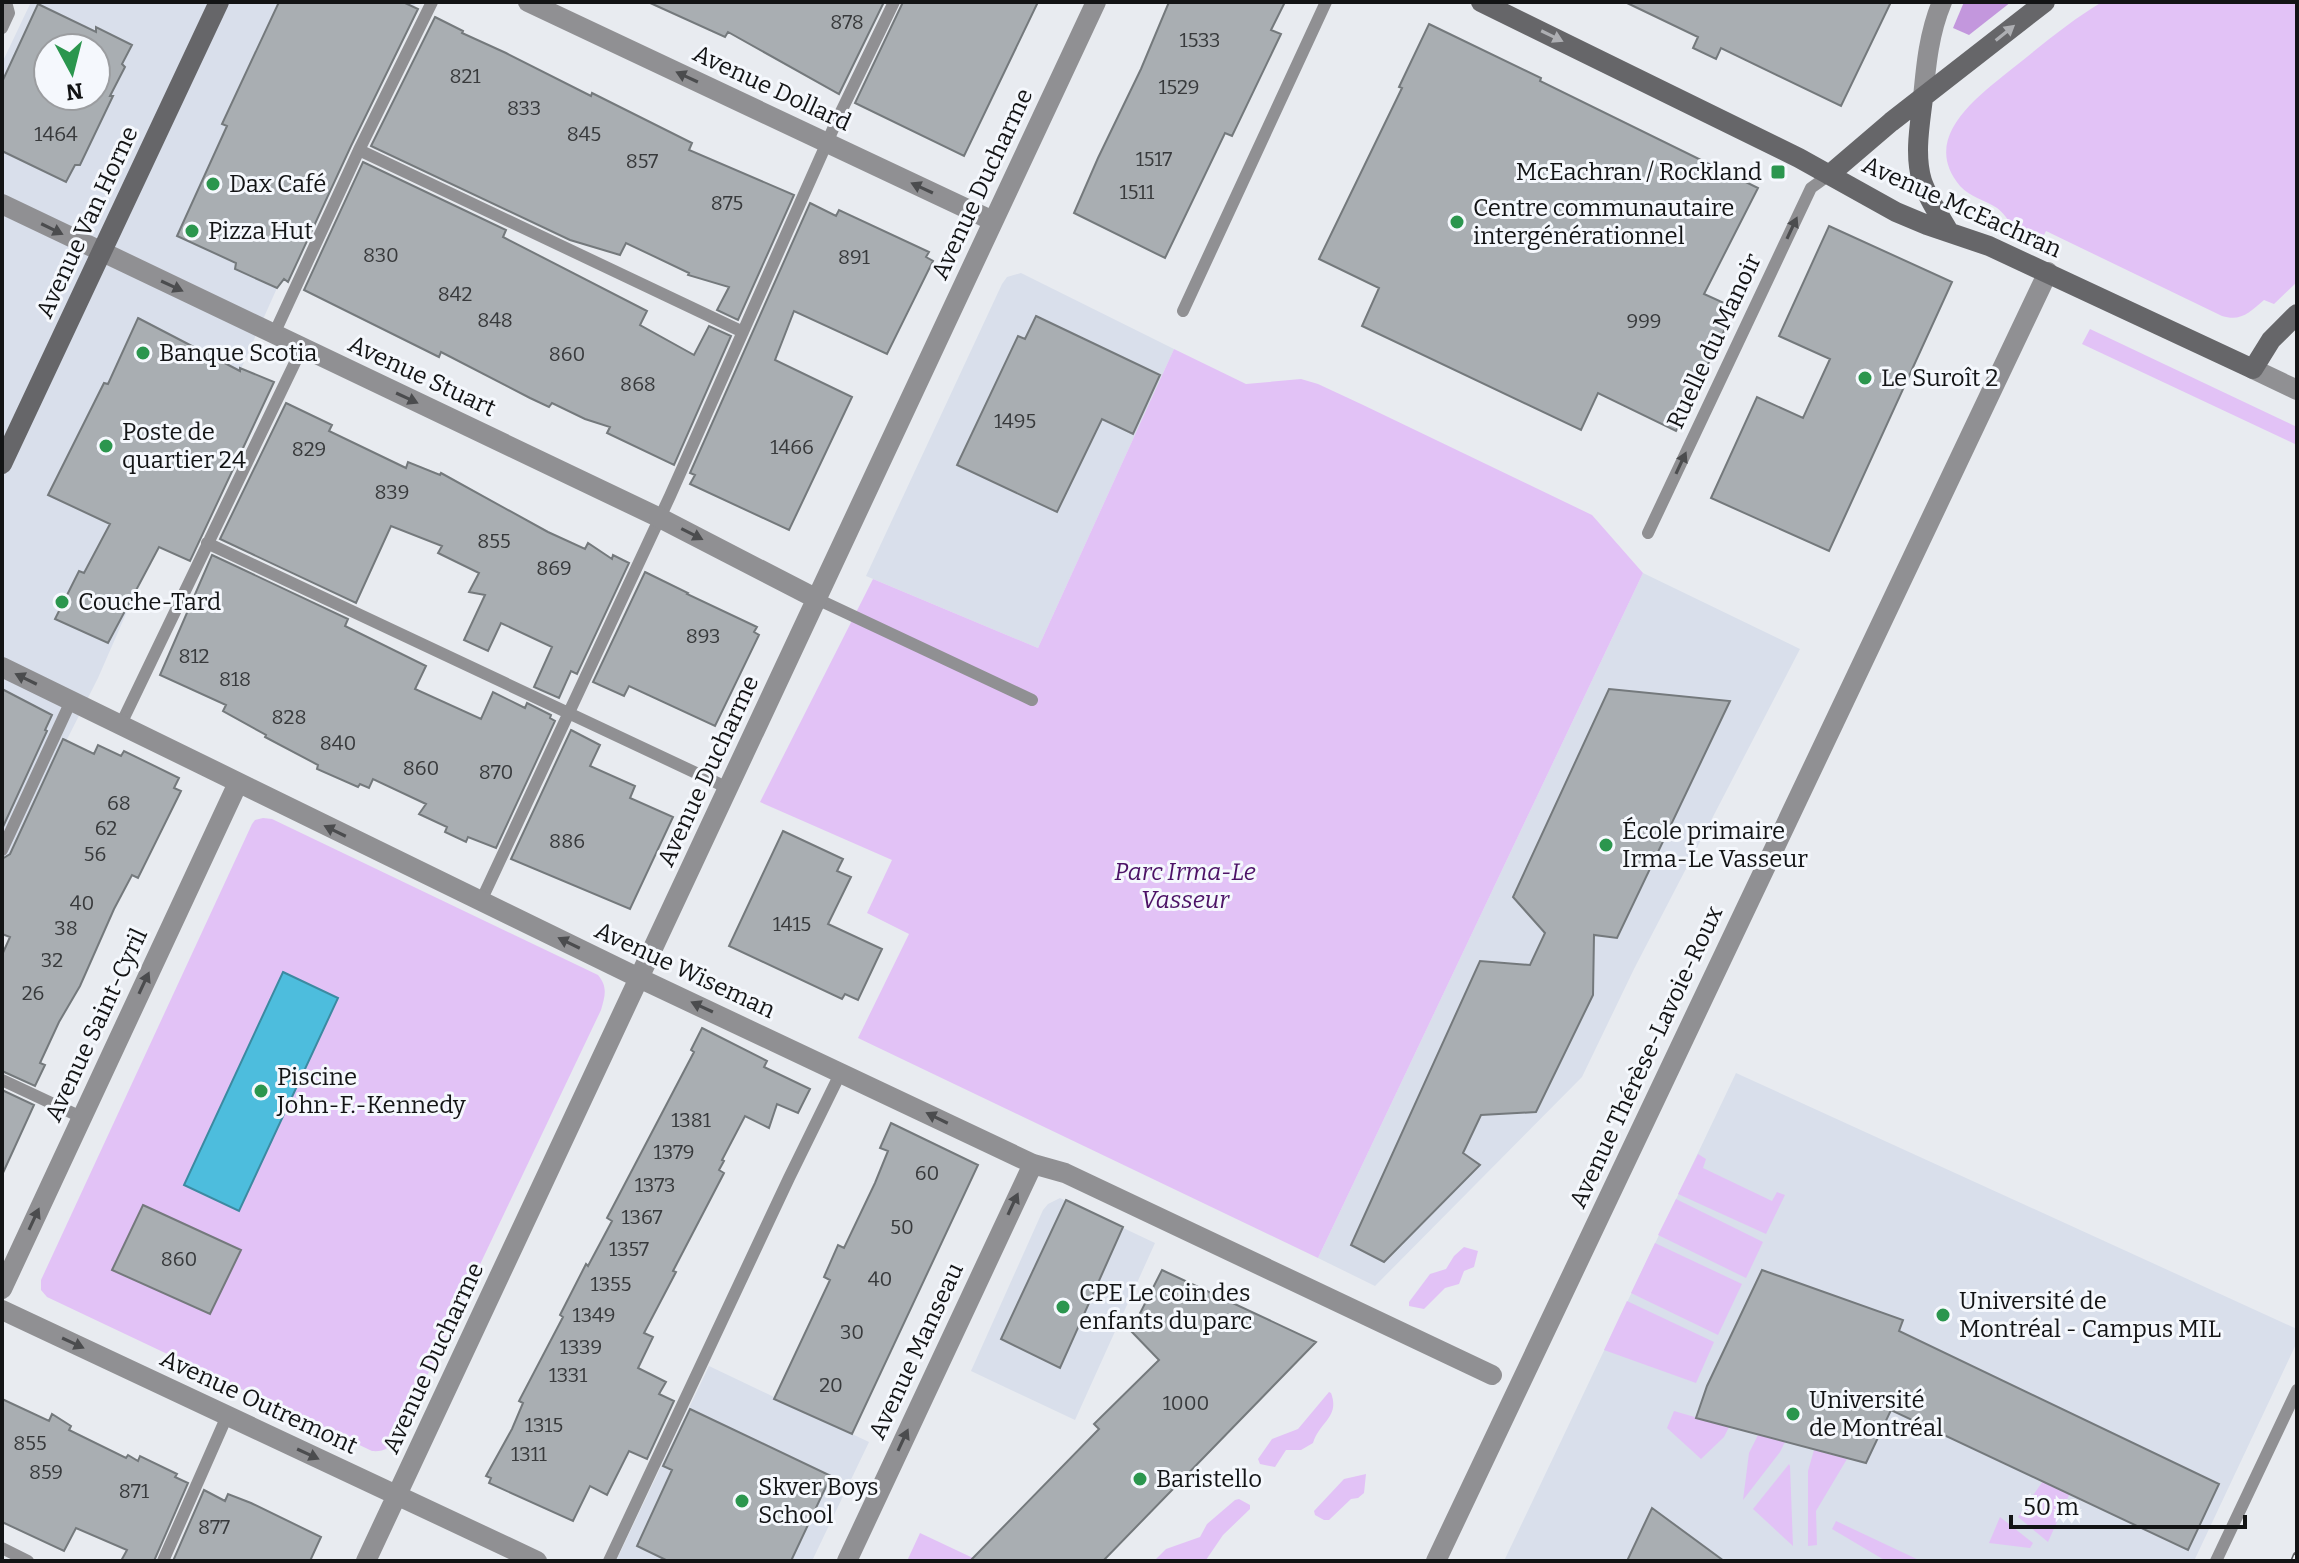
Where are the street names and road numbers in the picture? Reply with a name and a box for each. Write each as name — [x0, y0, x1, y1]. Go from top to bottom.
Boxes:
street label: Avenue Dollard — [689, 39, 855, 137]
street label: Avenue Ducharme — [926, 84, 1038, 284]
street label: Avenue Van Horne — [30, 122, 144, 322]
street label: Avenue McEachran — [1858, 150, 2066, 264]
street label: Ruelle du Manoir — [1661, 249, 1767, 433]
street label: Avenue Stuart — [344, 330, 500, 422]
street label: Avenue Ducharme — [652, 671, 764, 871]
street label: Avenue Thérèse-Lavoie-Roux — [1564, 902, 1728, 1212]
street label: Avenue Wiseman — [590, 916, 780, 1024]
street label: Avenue Saint-Cyril — [39, 924, 153, 1126]
street label: Avenue Ducharme — [377, 1258, 489, 1458]
street label: Avenue Manseau — [863, 1258, 969, 1444]
street label: Avenue Outremont — [156, 1344, 362, 1460]

